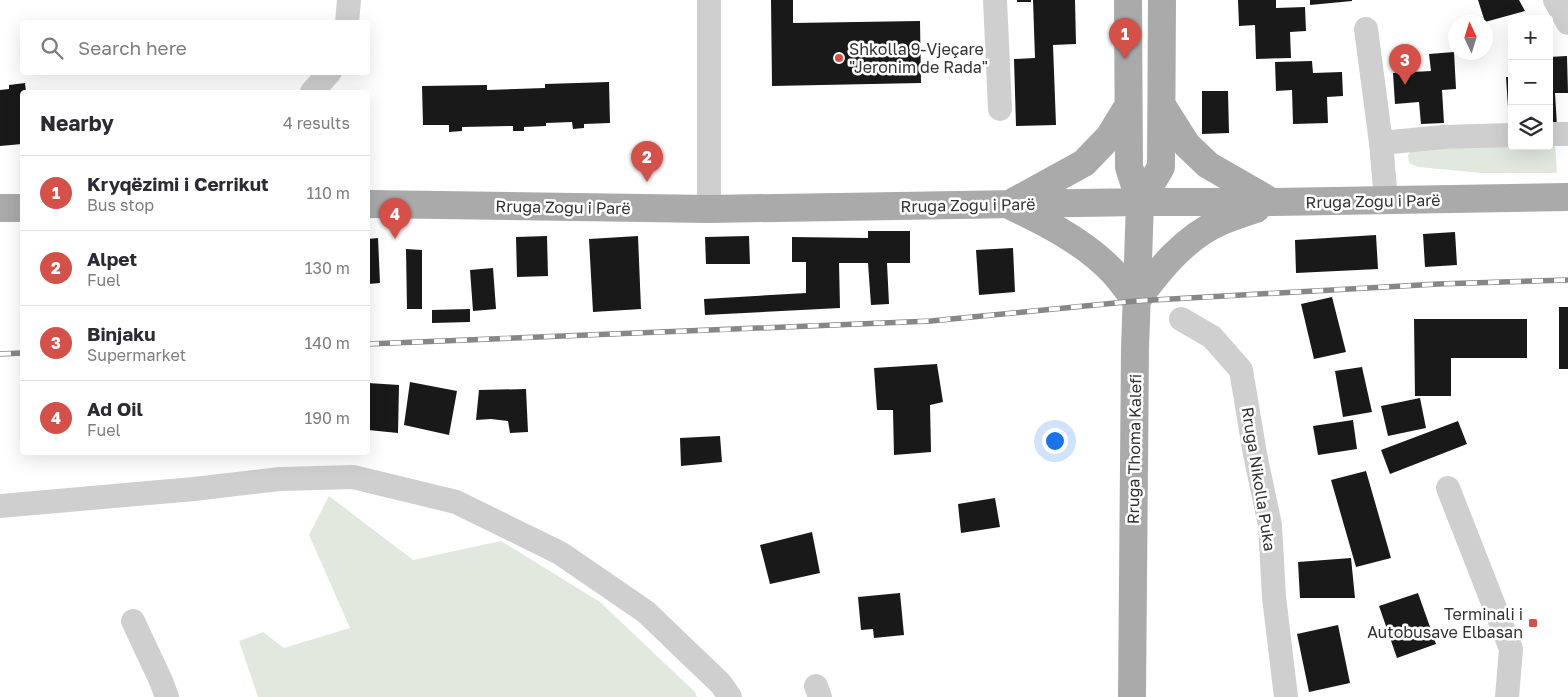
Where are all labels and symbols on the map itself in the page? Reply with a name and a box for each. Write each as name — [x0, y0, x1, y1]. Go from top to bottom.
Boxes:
north arrow — [1448, 15, 1493, 60]
pin: 1 — [1109, 18, 1141, 59]
place label: Shkolla 9-Vjeçare "Jeronim de Rada" — [849, 39, 988, 77]
pin: 3 — [1389, 44, 1421, 85]
marker: Shkolla 9-Vjeçare "Jeronim de Rada" — [833, 52, 845, 64]
pin: 2 — [631, 141, 663, 182]
street label: Rruga Zogu i Parë — [1305, 190, 1441, 212]
street label: Rruga Zogu i Parë — [900, 194, 1036, 216]
street label: Rruga Zogu i Parë — [495, 196, 631, 218]
pin: 4 — [379, 198, 411, 239]
street label: Rruga Thoma Kalefi — [1123, 374, 1145, 524]
street label: Rruga Nikolla Puka — [1238, 405, 1280, 553]
your location — [1042, 428, 1068, 454]
place label: Terminali i Autobusave Elbasan — [1367, 604, 1523, 642]
marker: Terminali i Autobusave Elbasan — [1527, 617, 1539, 629]

